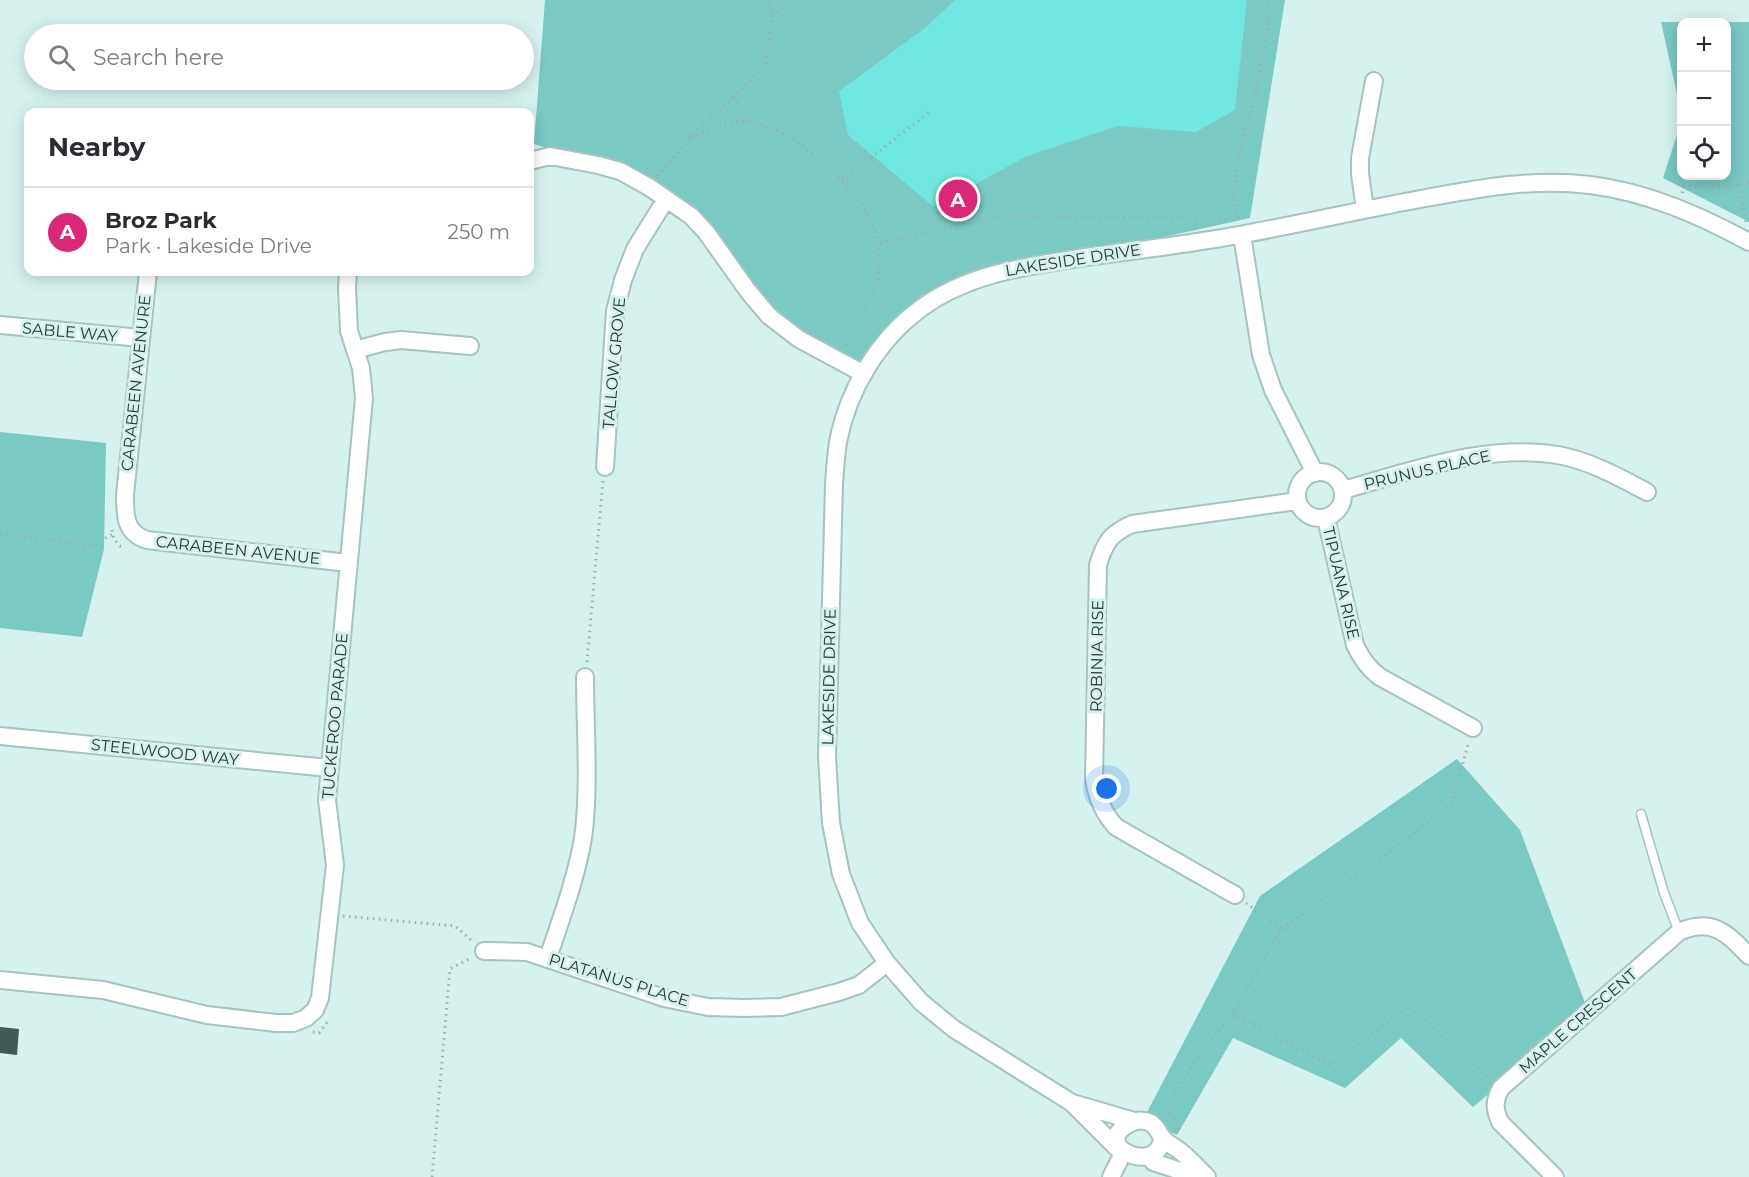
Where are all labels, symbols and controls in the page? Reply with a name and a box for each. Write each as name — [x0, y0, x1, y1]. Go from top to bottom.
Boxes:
map controls — [1677, 18, 1731, 180]
button: + — [1677, 18, 1731, 72]
search box — [24, 24, 534, 90]
icon: search — [45, 41, 78, 74]
text: Search here — [93, 44, 224, 71]
button: − — [1677, 72, 1731, 126]
button: locate — [1677, 126, 1731, 180]
text: Nearby — [48, 131, 145, 163]
pin: A — [938, 176, 978, 222]
text: Broz Park — [105, 207, 217, 234]
text: A — [60, 220, 75, 244]
text: 250 m — [448, 220, 510, 244]
text: Park · Lakeside Drive — [105, 234, 312, 258]
street label: LAKESIDE DRIVE — [1004, 240, 1142, 280]
street label: CARABEEN AVENURE — [117, 294, 155, 472]
street label: TALLOW GROVE — [599, 296, 629, 430]
street label: SABLE WAY — [21, 318, 119, 346]
street label: PRUNUS PLACE — [1362, 446, 1492, 494]
street label: TIPUANA RISE — [1319, 525, 1363, 641]
street label: CARABEEN AVENUE — [155, 532, 321, 568]
street label: ROBINIA RISE — [1087, 600, 1107, 712]
street label: LAKESIDE DRIVE — [818, 608, 840, 746]
street label: TUCKEROO PARADE — [318, 632, 352, 800]
street label: STEELWOOD WAY — [90, 735, 241, 769]
your location — [1092, 774, 1121, 803]
street label: PLATANUS PLACE — [547, 950, 691, 1010]
street label: MAPLE CRESCENT — [1515, 964, 1641, 1077]

